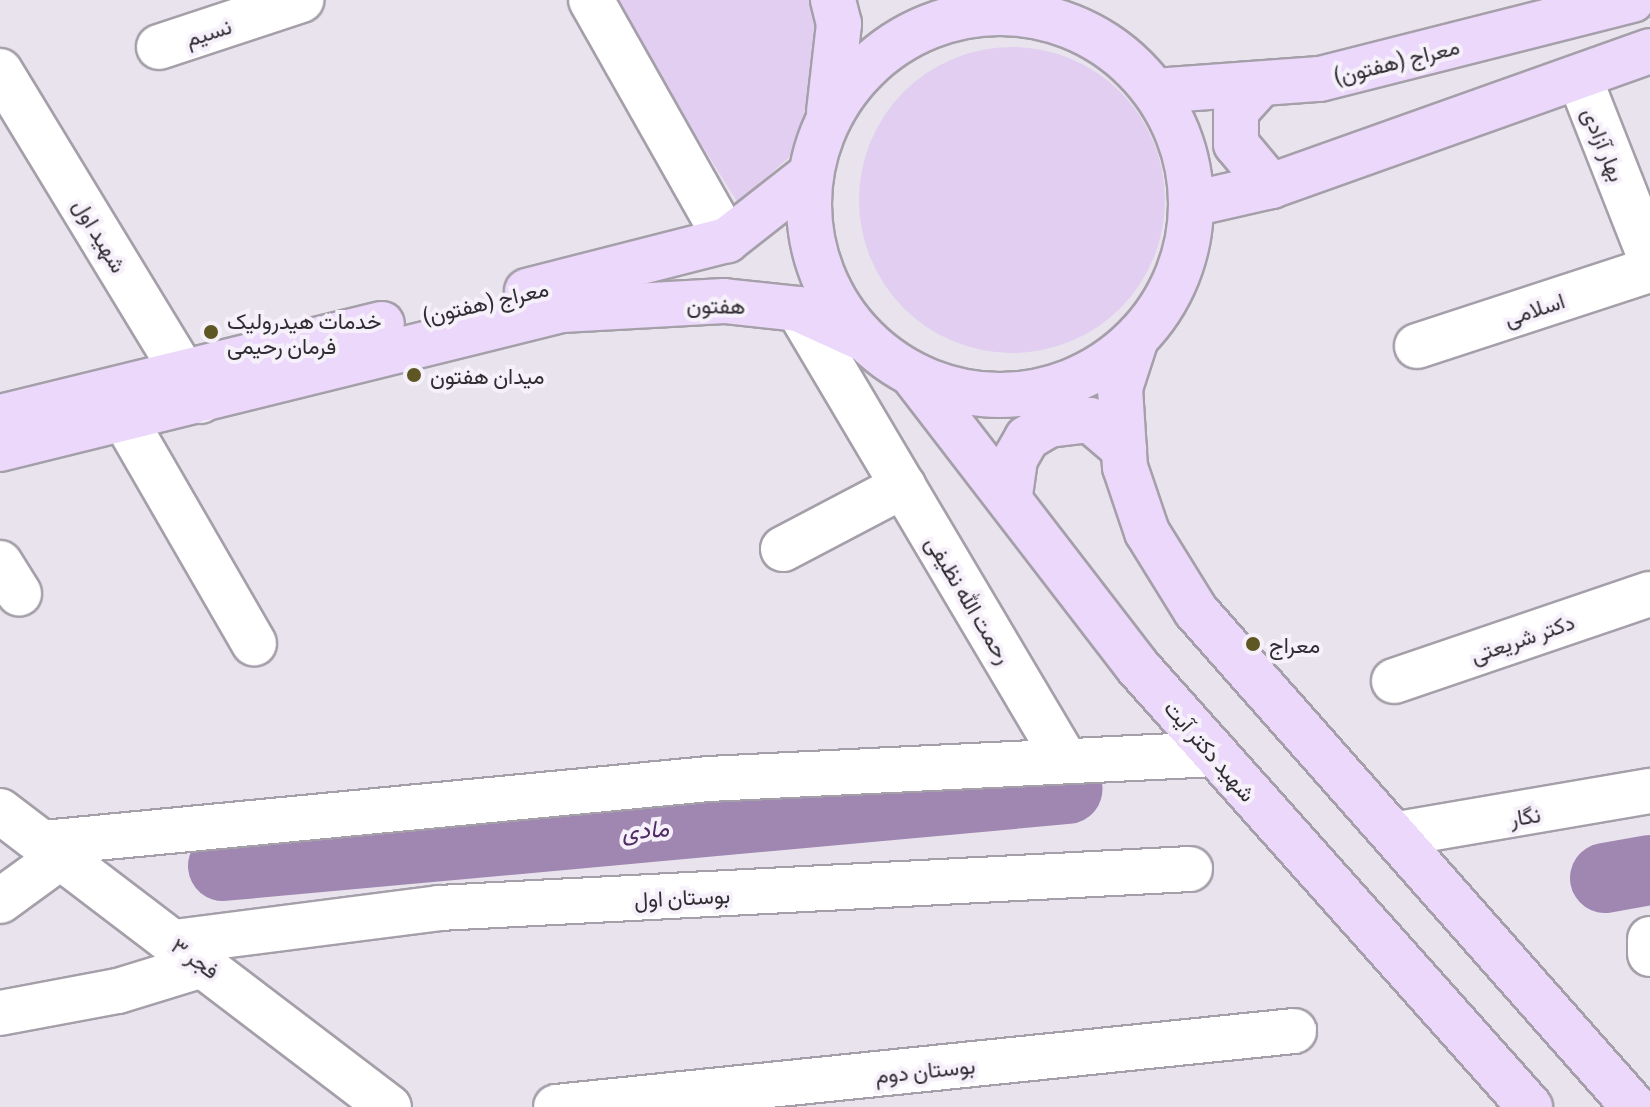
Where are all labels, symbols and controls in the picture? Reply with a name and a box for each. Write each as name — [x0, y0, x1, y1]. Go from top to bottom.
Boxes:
street label: نسیم — [182, 11, 234, 51]
street label: معراج (هفتون) — [1330, 32, 1462, 88]
street label: بهار آزادی — [1578, 103, 1632, 185]
street label: شهید اول — [69, 193, 133, 277]
street label: معراج (هفتون) — [419, 274, 551, 328]
street label: اسلامی — [1500, 286, 1568, 330]
street label: هفتون — [686, 290, 746, 318]
place label: خدمات هیدرولیک فرمان رحیمی — [227, 306, 382, 358]
marker: خدمات هیدرولیک فرمان رحیمی — [202, 323, 220, 341]
place label: میدان هفتون — [430, 362, 545, 388]
marker: میدان هفتون — [405, 366, 423, 384]
street label: رحمت الله نظیفی — [921, 530, 1019, 668]
street label: دکتر شریعتی — [1467, 607, 1577, 667]
place label: معراج — [1269, 631, 1320, 657]
marker: معراج — [1244, 635, 1262, 653]
street label: شهید دکتر آیت — [1160, 694, 1262, 806]
street label: نگار — [1508, 800, 1542, 830]
water label: مادی — [620, 812, 670, 844]
street label: بوستان اول — [633, 880, 731, 912]
street label: فجر ۳ — [167, 931, 225, 983]
street label: بوستان دوم — [874, 1051, 976, 1087]

